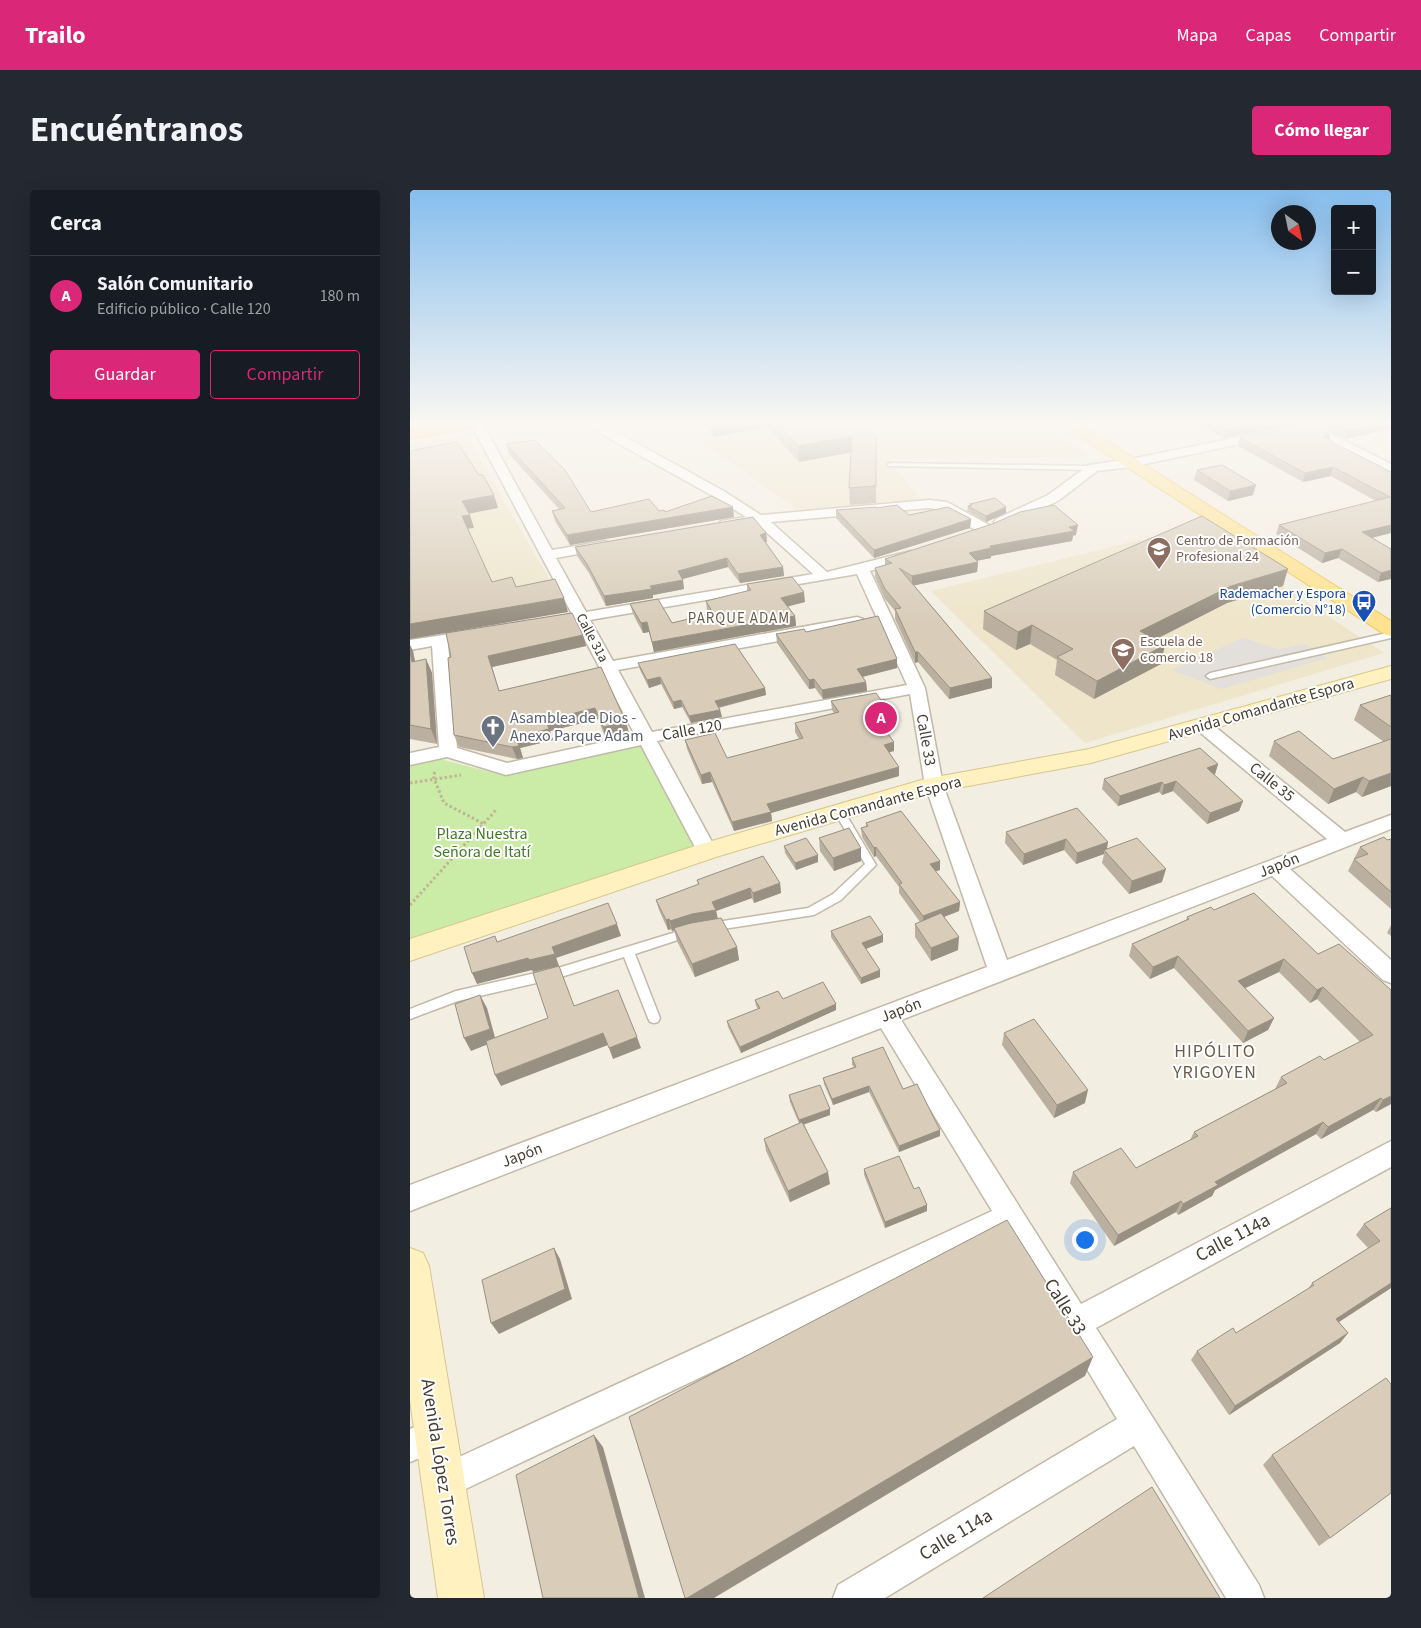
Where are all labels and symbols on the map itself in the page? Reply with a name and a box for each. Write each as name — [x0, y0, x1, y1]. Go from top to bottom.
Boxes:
north arrow — [1271, 205, 1316, 250]
place label: Centro de Formación Profesional 24 — [1176, 531, 1299, 567]
school or university icon: Centro de Formación Profesional 24 — [1146, 536, 1172, 570]
place label: Rademacher y Espora (Comercio N°18) — [1220, 584, 1346, 620]
bus stop icon: Rademacher y Espora (Comercio N°18) — [1351, 589, 1377, 623]
district label: PARQUE ADAM — [688, 608, 790, 629]
street label: Calle 31a — [571, 610, 613, 666]
place label: Escuela de Comercio 18 — [1140, 632, 1213, 668]
school or university icon: Escuela de Comercio 18 — [1110, 637, 1136, 671]
street label: Avenida Comandante Espora — [1165, 672, 1357, 746]
pin: A — [865, 699, 897, 737]
place label: Asamblea de Dios - Anexo Parque Adam — [510, 707, 643, 747]
street label: Calle 33 — [911, 712, 941, 768]
church icon: Asamblea de Dios - Anexo Parque Adam — [480, 714, 506, 748]
street label: Calle 120 — [660, 714, 724, 746]
street label: Calle 35 — [1245, 757, 1299, 807]
street label: Avenida Comandante Espora — [772, 770, 964, 842]
park label: Plaza Nuestra Señora de Itatí — [434, 823, 531, 863]
street label: Japón — [1255, 847, 1303, 883]
street label: Japón — [877, 992, 925, 1028]
district label: HIPÓLITO YRIGOYEN — [1172, 1039, 1257, 1085]
street label: Japón — [498, 1137, 546, 1173]
street label: Calle 114a — [1191, 1207, 1275, 1269]
your location — [1072, 1227, 1098, 1253]
street label: Calle 33 — [1037, 1273, 1093, 1341]
street label: Avenida López Torres — [414, 1377, 466, 1547]
street label: Calle 114a — [914, 1503, 998, 1567]

